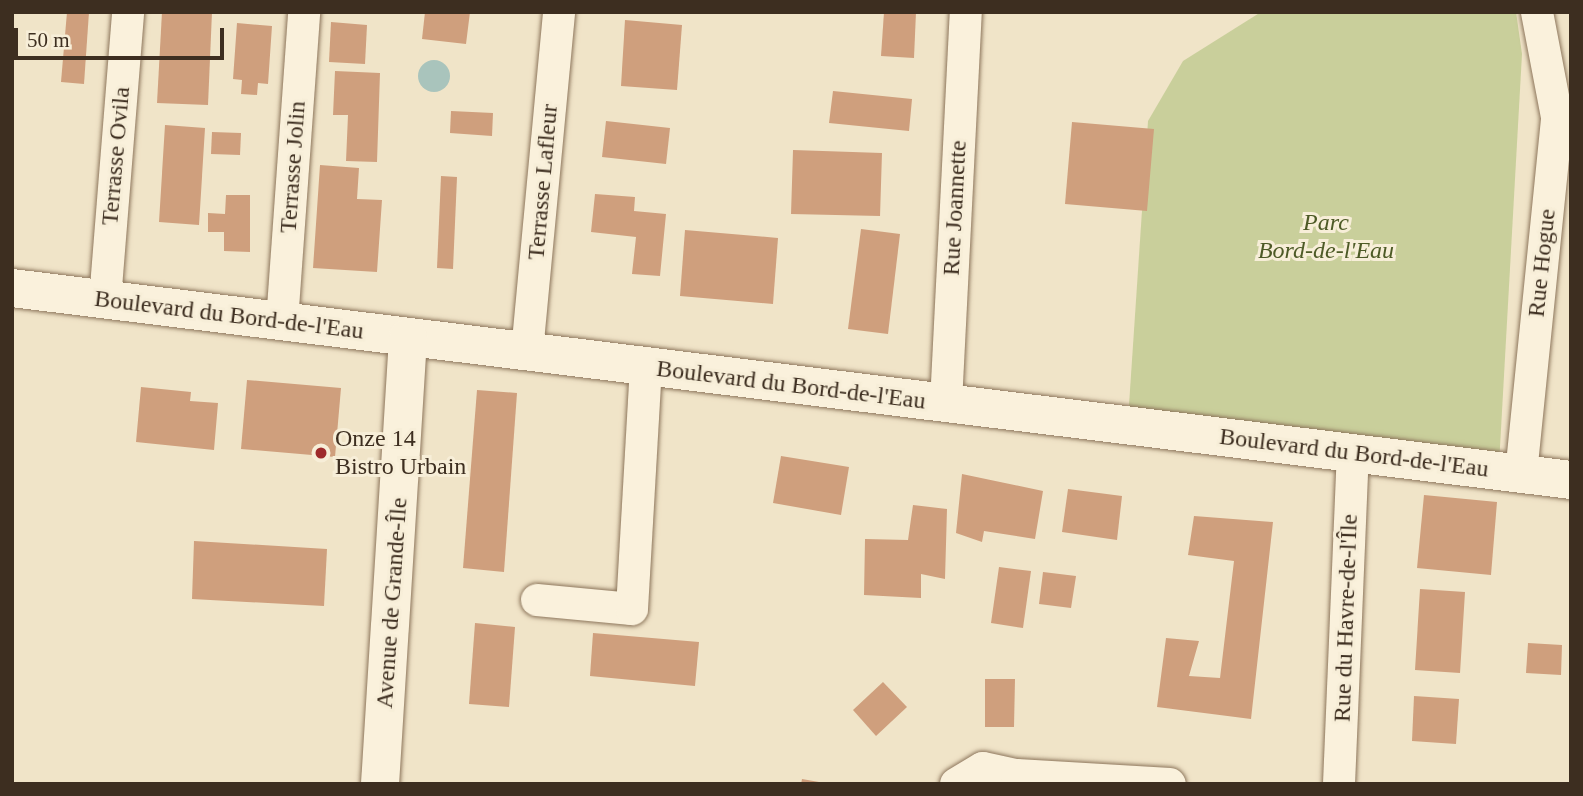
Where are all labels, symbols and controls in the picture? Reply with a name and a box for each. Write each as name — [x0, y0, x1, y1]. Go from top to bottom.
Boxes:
scale bar — [18, 14, 228, 58]
text: 50 m — [27, 28, 70, 52]
street label: Terrasse Ovila — [96, 86, 136, 226]
street label: Terrasse Jolin — [274, 100, 312, 234]
street label: Terrasse Lafleur — [522, 103, 564, 261]
street label: Rue Joannette — [937, 140, 973, 276]
street label: Rue Hogue — [1522, 207, 1562, 319]
park label: Parc Bord-de-l'Eau — [1258, 209, 1394, 265]
street label: Boulevard du Bord-de-l'Eau — [93, 284, 365, 346]
street label: Boulevard du Bord-de-l'Eau — [655, 354, 927, 416]
street label: Boulevard du Bord-de-l'Eau — [1218, 422, 1490, 484]
place label: Onze 14 Bistro Urbain — [335, 425, 466, 481]
marker: Onze 14 Bistro Urbain — [313, 445, 329, 461]
street label: Avenue de Grande-Île — [370, 497, 414, 709]
street label: Rue du Havre-de-l'Île — [1328, 513, 1364, 723]

